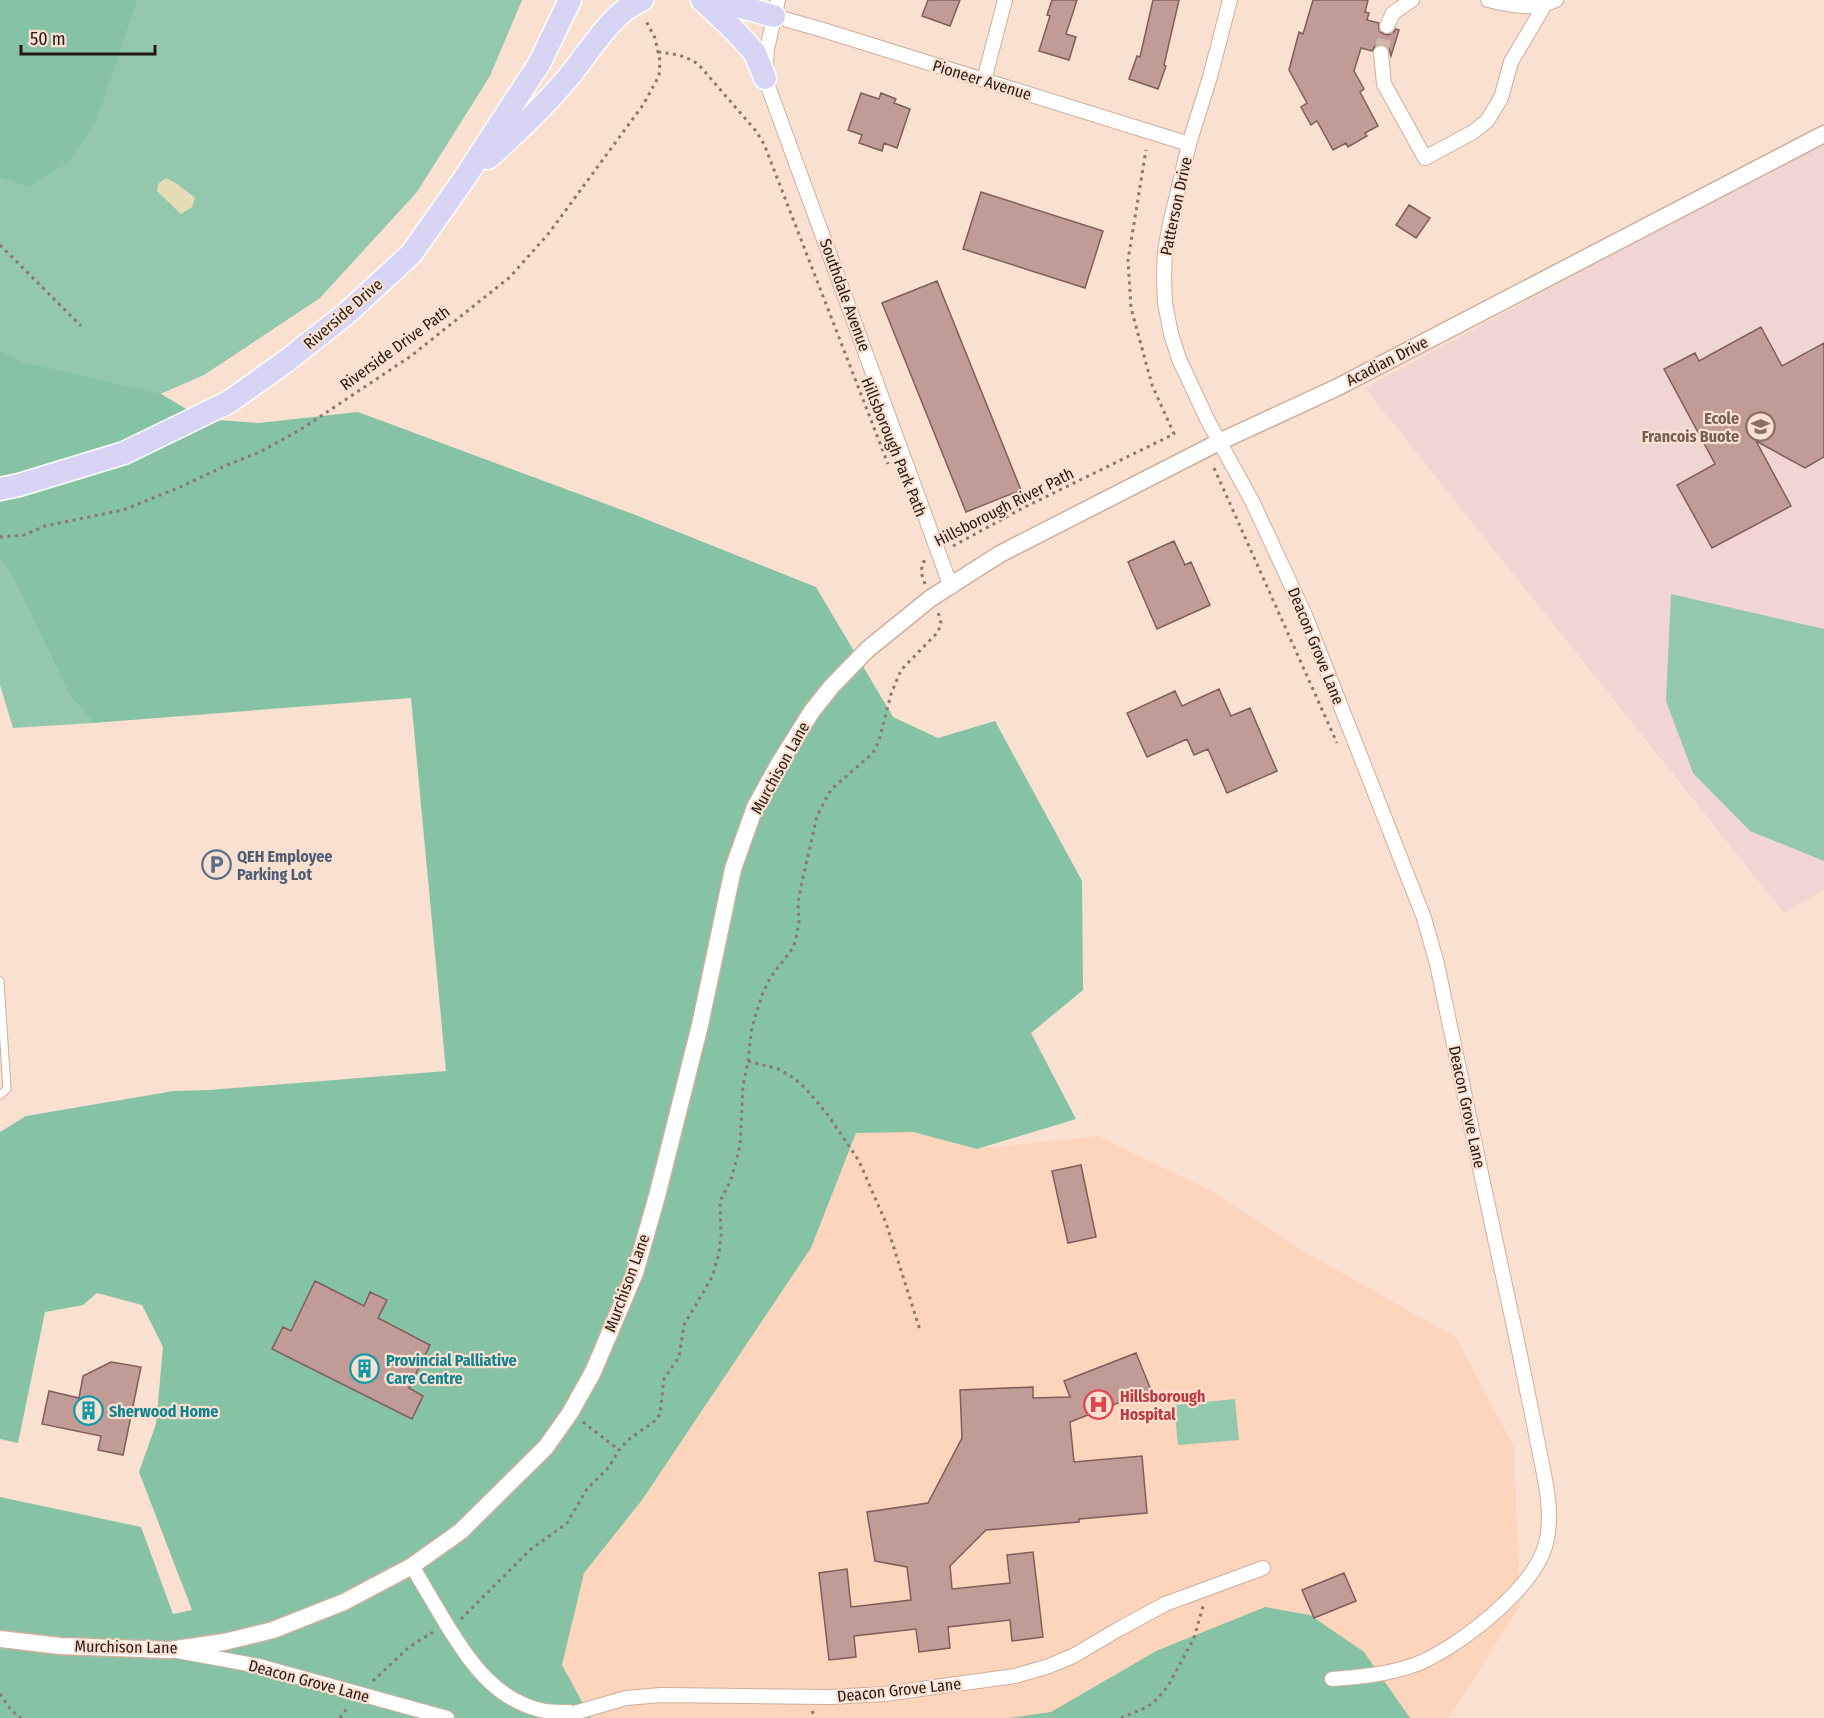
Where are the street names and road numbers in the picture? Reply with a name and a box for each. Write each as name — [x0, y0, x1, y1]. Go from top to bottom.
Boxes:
street label: Pioneer Avenue — [930, 56, 1034, 104]
street label: Patterson Drive — [1156, 155, 1196, 257]
street label: Southdale Avenue — [816, 236, 874, 354]
street label: Riverside Drive — [300, 275, 386, 353]
street label: Riverside Drive Path — [336, 302, 454, 394]
street label: Acadian Drive — [1343, 332, 1431, 390]
street label: Hillsborough Park Path — [857, 374, 931, 520]
street label: Hillsborough River Path — [931, 464, 1077, 550]
street label: Deacon Grove Lane — [1284, 585, 1348, 707]
street label: Murchison Lane — [747, 718, 813, 818]
street label: Deacon Grove Lane — [1445, 1044, 1489, 1170]
street label: Murchison Lane — [600, 1231, 654, 1335]
street label: Murchison Lane — [74, 1637, 178, 1657]
street label: Deacon Grove Lane — [246, 1656, 372, 1706]
street label: Deacon Grove Lane — [836, 1674, 962, 1706]

